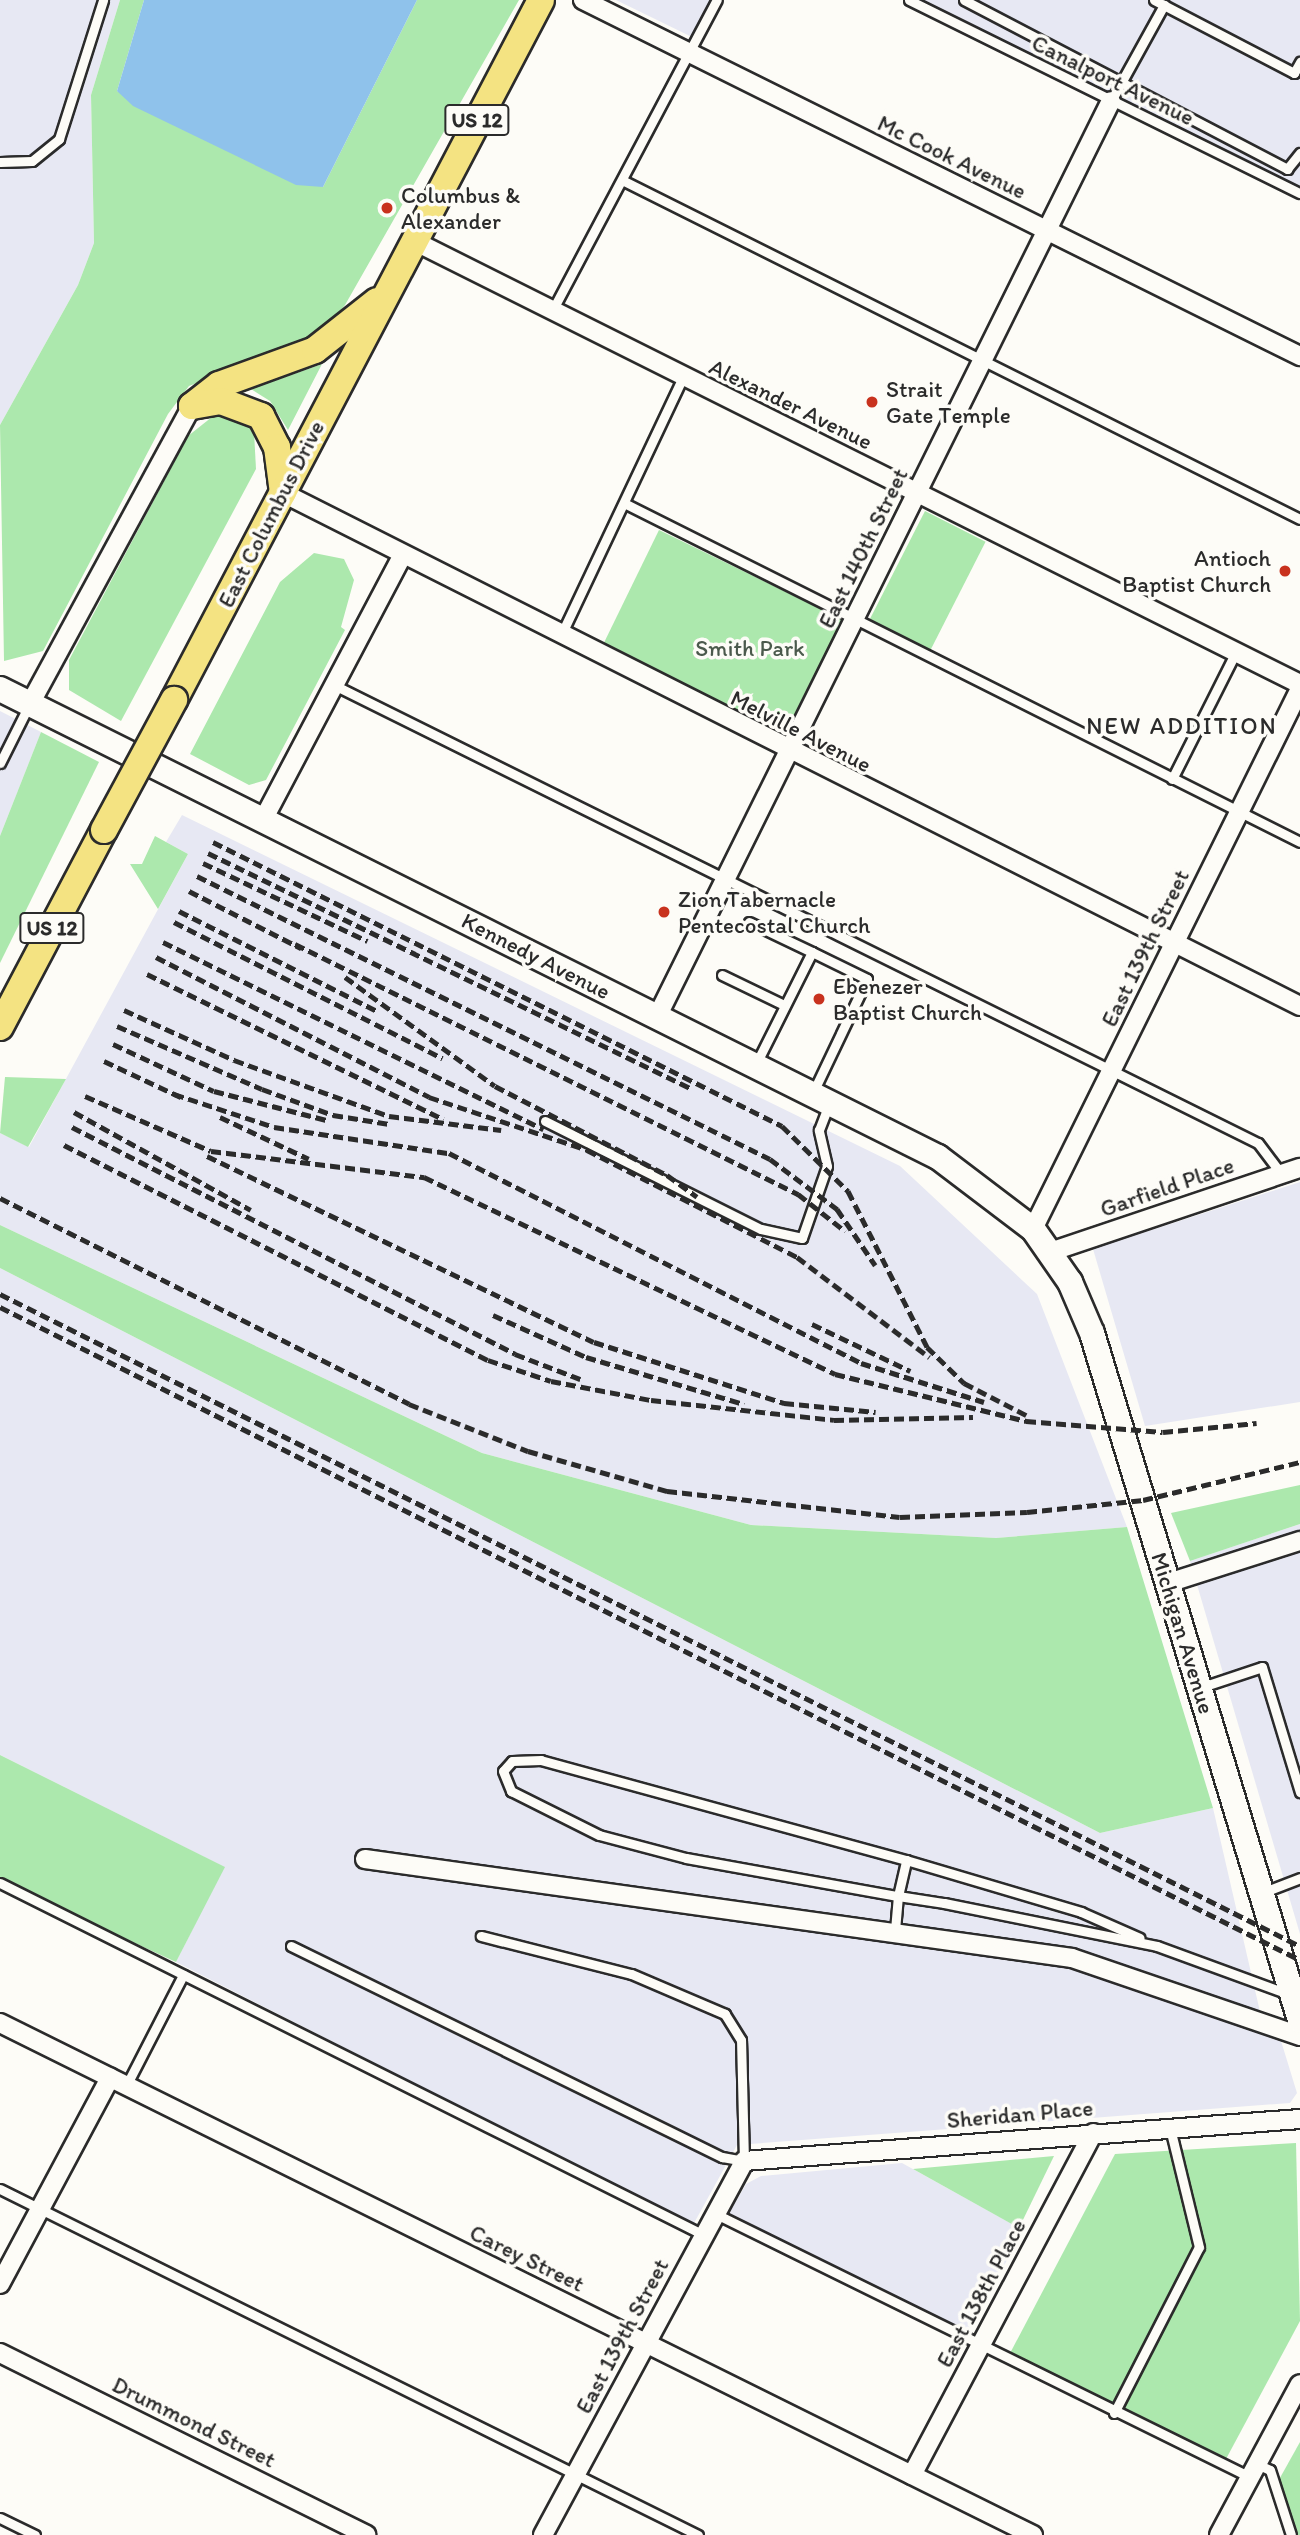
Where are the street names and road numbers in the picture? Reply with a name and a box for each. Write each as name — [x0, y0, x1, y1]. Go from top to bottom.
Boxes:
street label: Canalport Avenue — [1028, 29, 1198, 131]
road number: US 12 — [444, 102, 510, 138]
street label: Mc Cook Avenue — [873, 109, 1031, 205]
street label: Alexander Avenue — [705, 353, 877, 455]
street label: East Columbus Drive — [212, 416, 330, 612]
street label: East 140th Street — [813, 464, 913, 632]
street label: Melville Avenue — [726, 684, 876, 778]
street label: East 139th Street — [1095, 865, 1195, 1031]
street label: Kennedy Avenue — [458, 907, 614, 1005]
road number: US 12 — [19, 911, 85, 946]
street label: Garfield Place — [1096, 1151, 1238, 1223]
street label: Michigan Avenue — [1146, 1549, 1220, 1717]
street label: Sheridan Place — [946, 2094, 1094, 2134]
street label: East 138th Place — [931, 2215, 1031, 2371]
street label: Carey Street — [465, 2219, 589, 2297]
street label: East 139th Street — [570, 2254, 674, 2418]
street label: Drummond Street — [108, 2371, 280, 2473]

